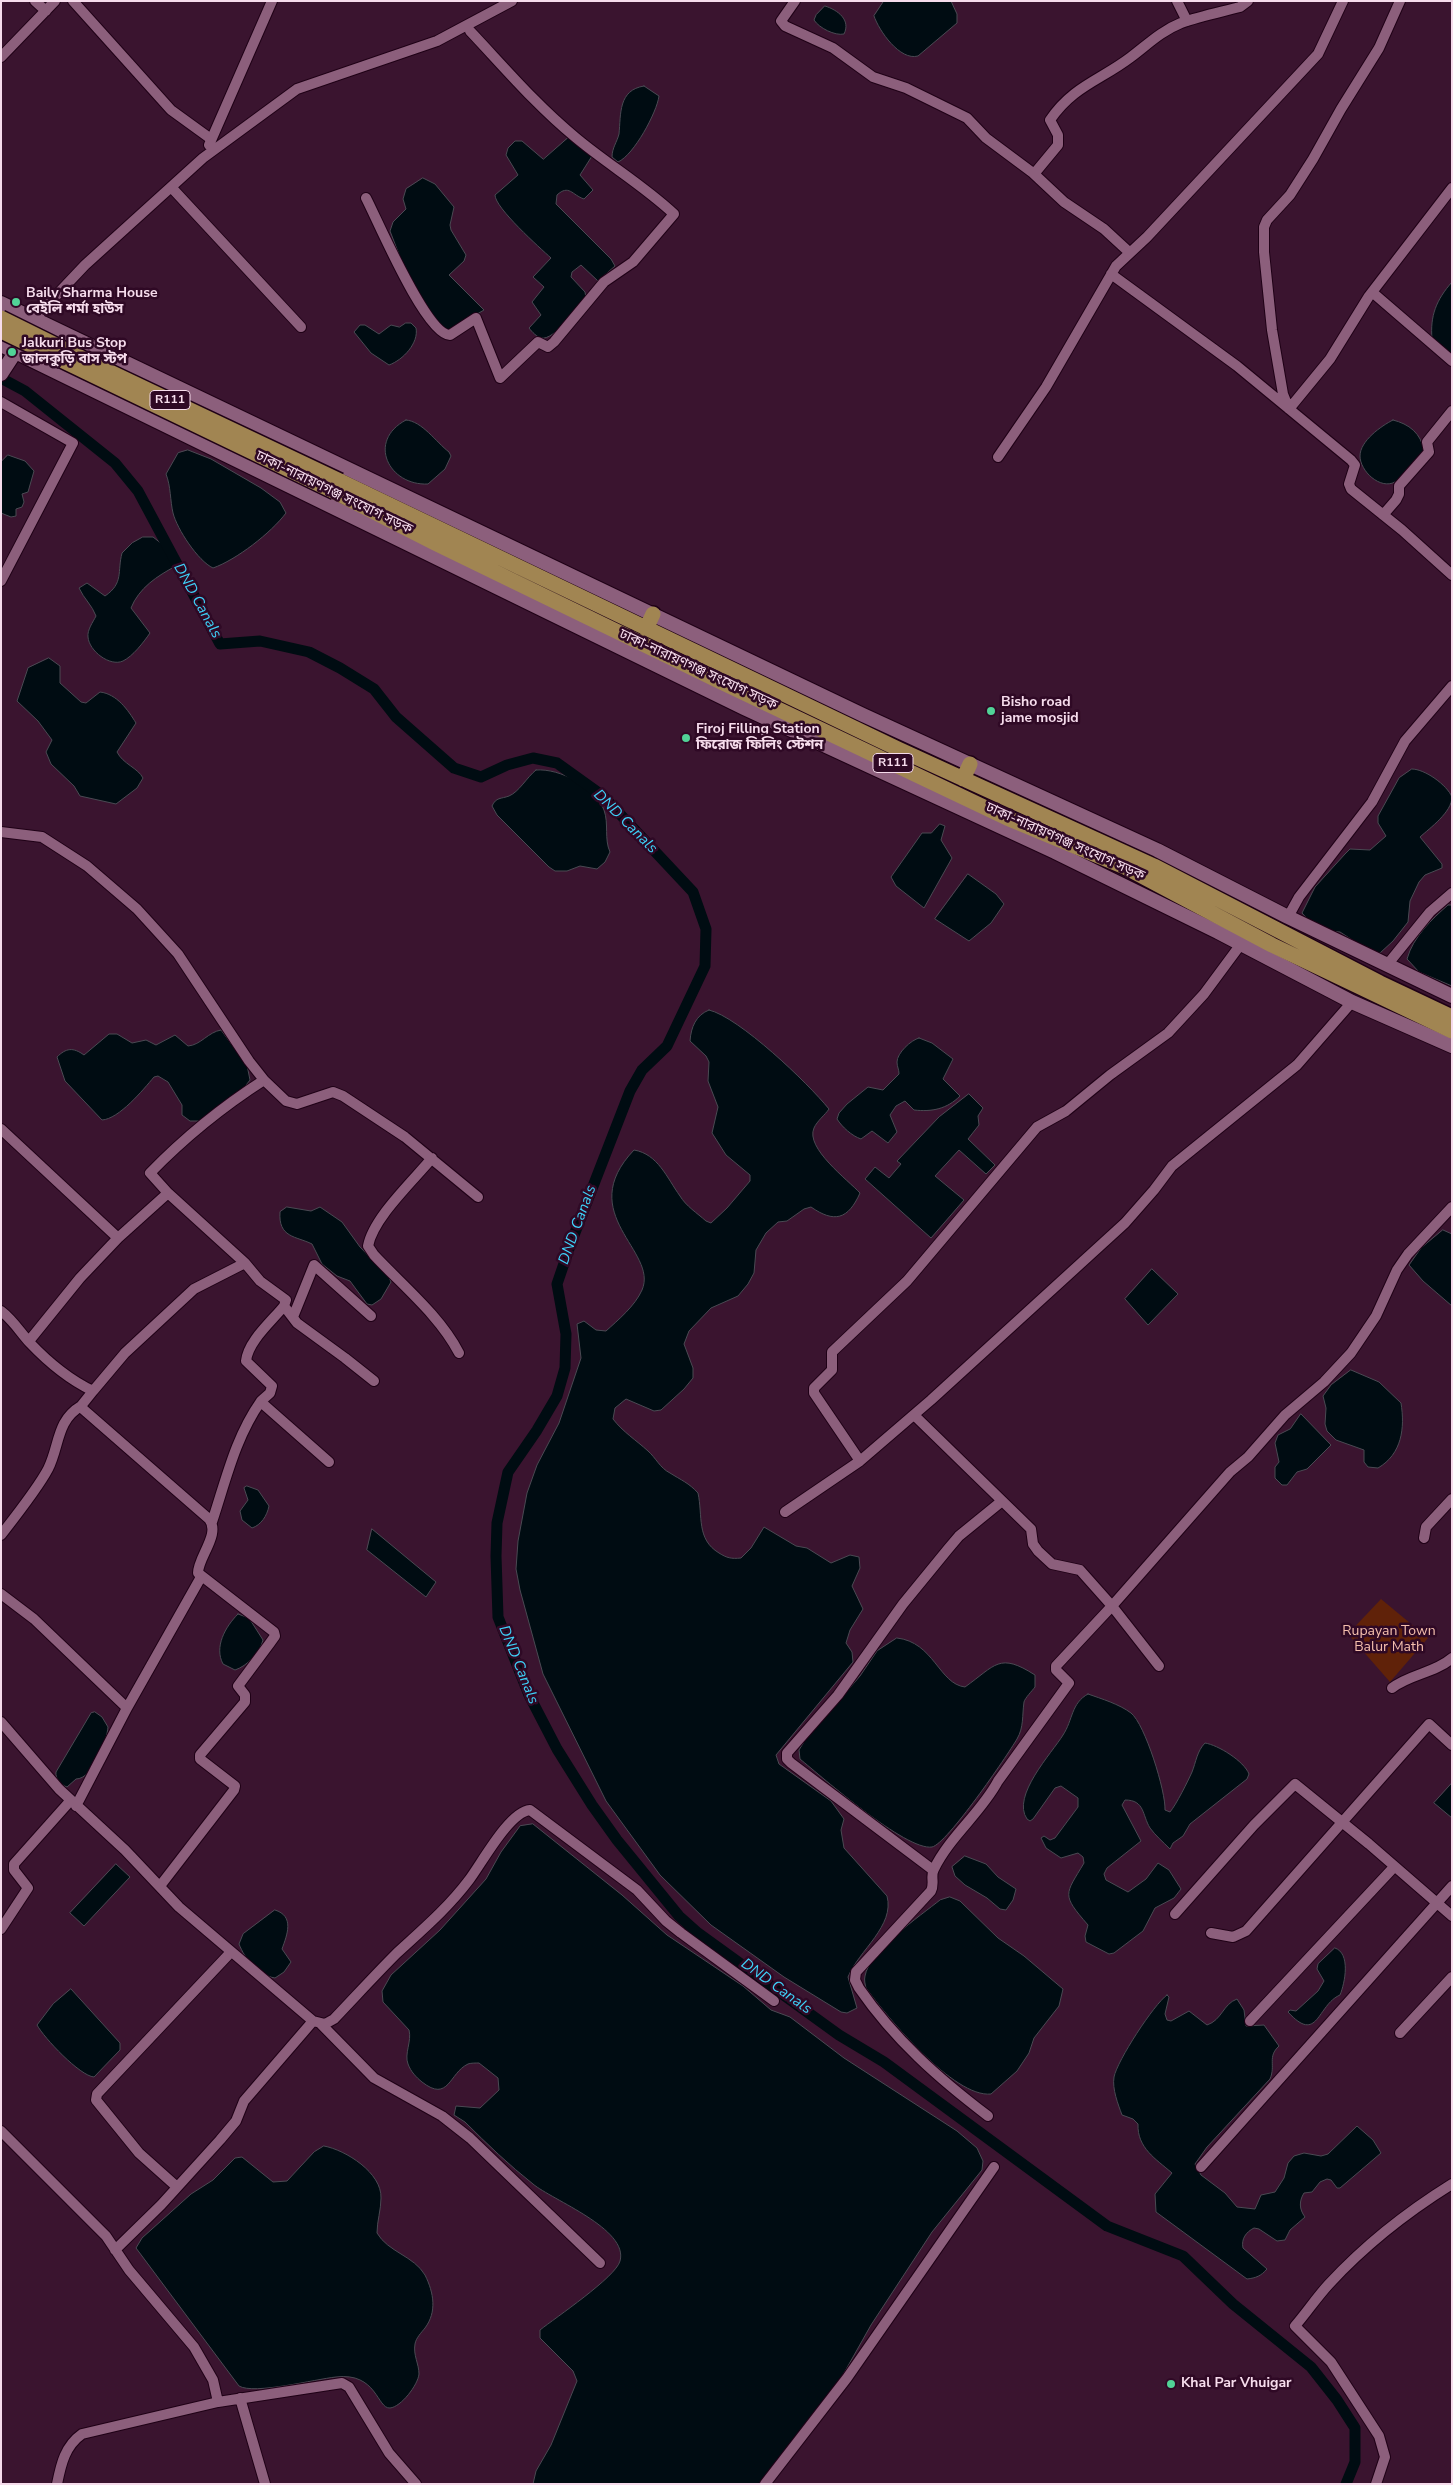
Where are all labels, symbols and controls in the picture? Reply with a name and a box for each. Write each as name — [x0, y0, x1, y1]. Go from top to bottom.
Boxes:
place label: Baily Sharma House বেইলি শর্মা হাউস — [26, 286, 158, 318]
marker: Baily Sharma House বেইলি শর্মা হাউস — [10, 296, 22, 308]
place label: Jalkuri Bus Stop জালকুড়ি বাস স্টপ — [22, 336, 127, 368]
marker: Jalkuri Bus Stop জালকুড়ি বাস স্টপ — [6, 346, 18, 358]
road number: R111 — [150, 390, 190, 410]
street label: ঢাকা-নারায়ণগঞ্জ সংযোগ সড়ক — [253, 448, 415, 538]
water label: DND Canals — [169, 560, 225, 642]
street label: ঢাকা-নারায়ণগঞ্জ সংযোগ সড়ক — [616, 626, 780, 714]
place label: Bisho road jame mosjid — [1001, 695, 1079, 728]
marker: Bisho road jame mosjid — [985, 705, 997, 717]
place label: Firoj Filling Station ফিরোজ ফিলিং স্টেশন — [696, 722, 823, 754]
marker: Firoj Filling Station ফিরোজ ফিলিং স্টেশন — [680, 732, 692, 744]
road number: R111 — [873, 754, 913, 772]
water label: DND Canals — [589, 786, 661, 858]
street label: ঢাকা-নারায়ণগঞ্জ সংযোগ সড়ক — [983, 799, 1147, 885]
water label: DND Canals — [555, 1183, 601, 1267]
water label: DND Canals — [494, 1623, 542, 1707]
park label: Rupayan Town Balur Math — [1342, 1624, 1436, 1656]
water label: DND Canals — [737, 1955, 815, 2019]
place label: Khal Par Vhuigar — [1181, 2376, 1292, 2392]
marker: Khal Par Vhuigar — [1165, 2378, 1177, 2390]

